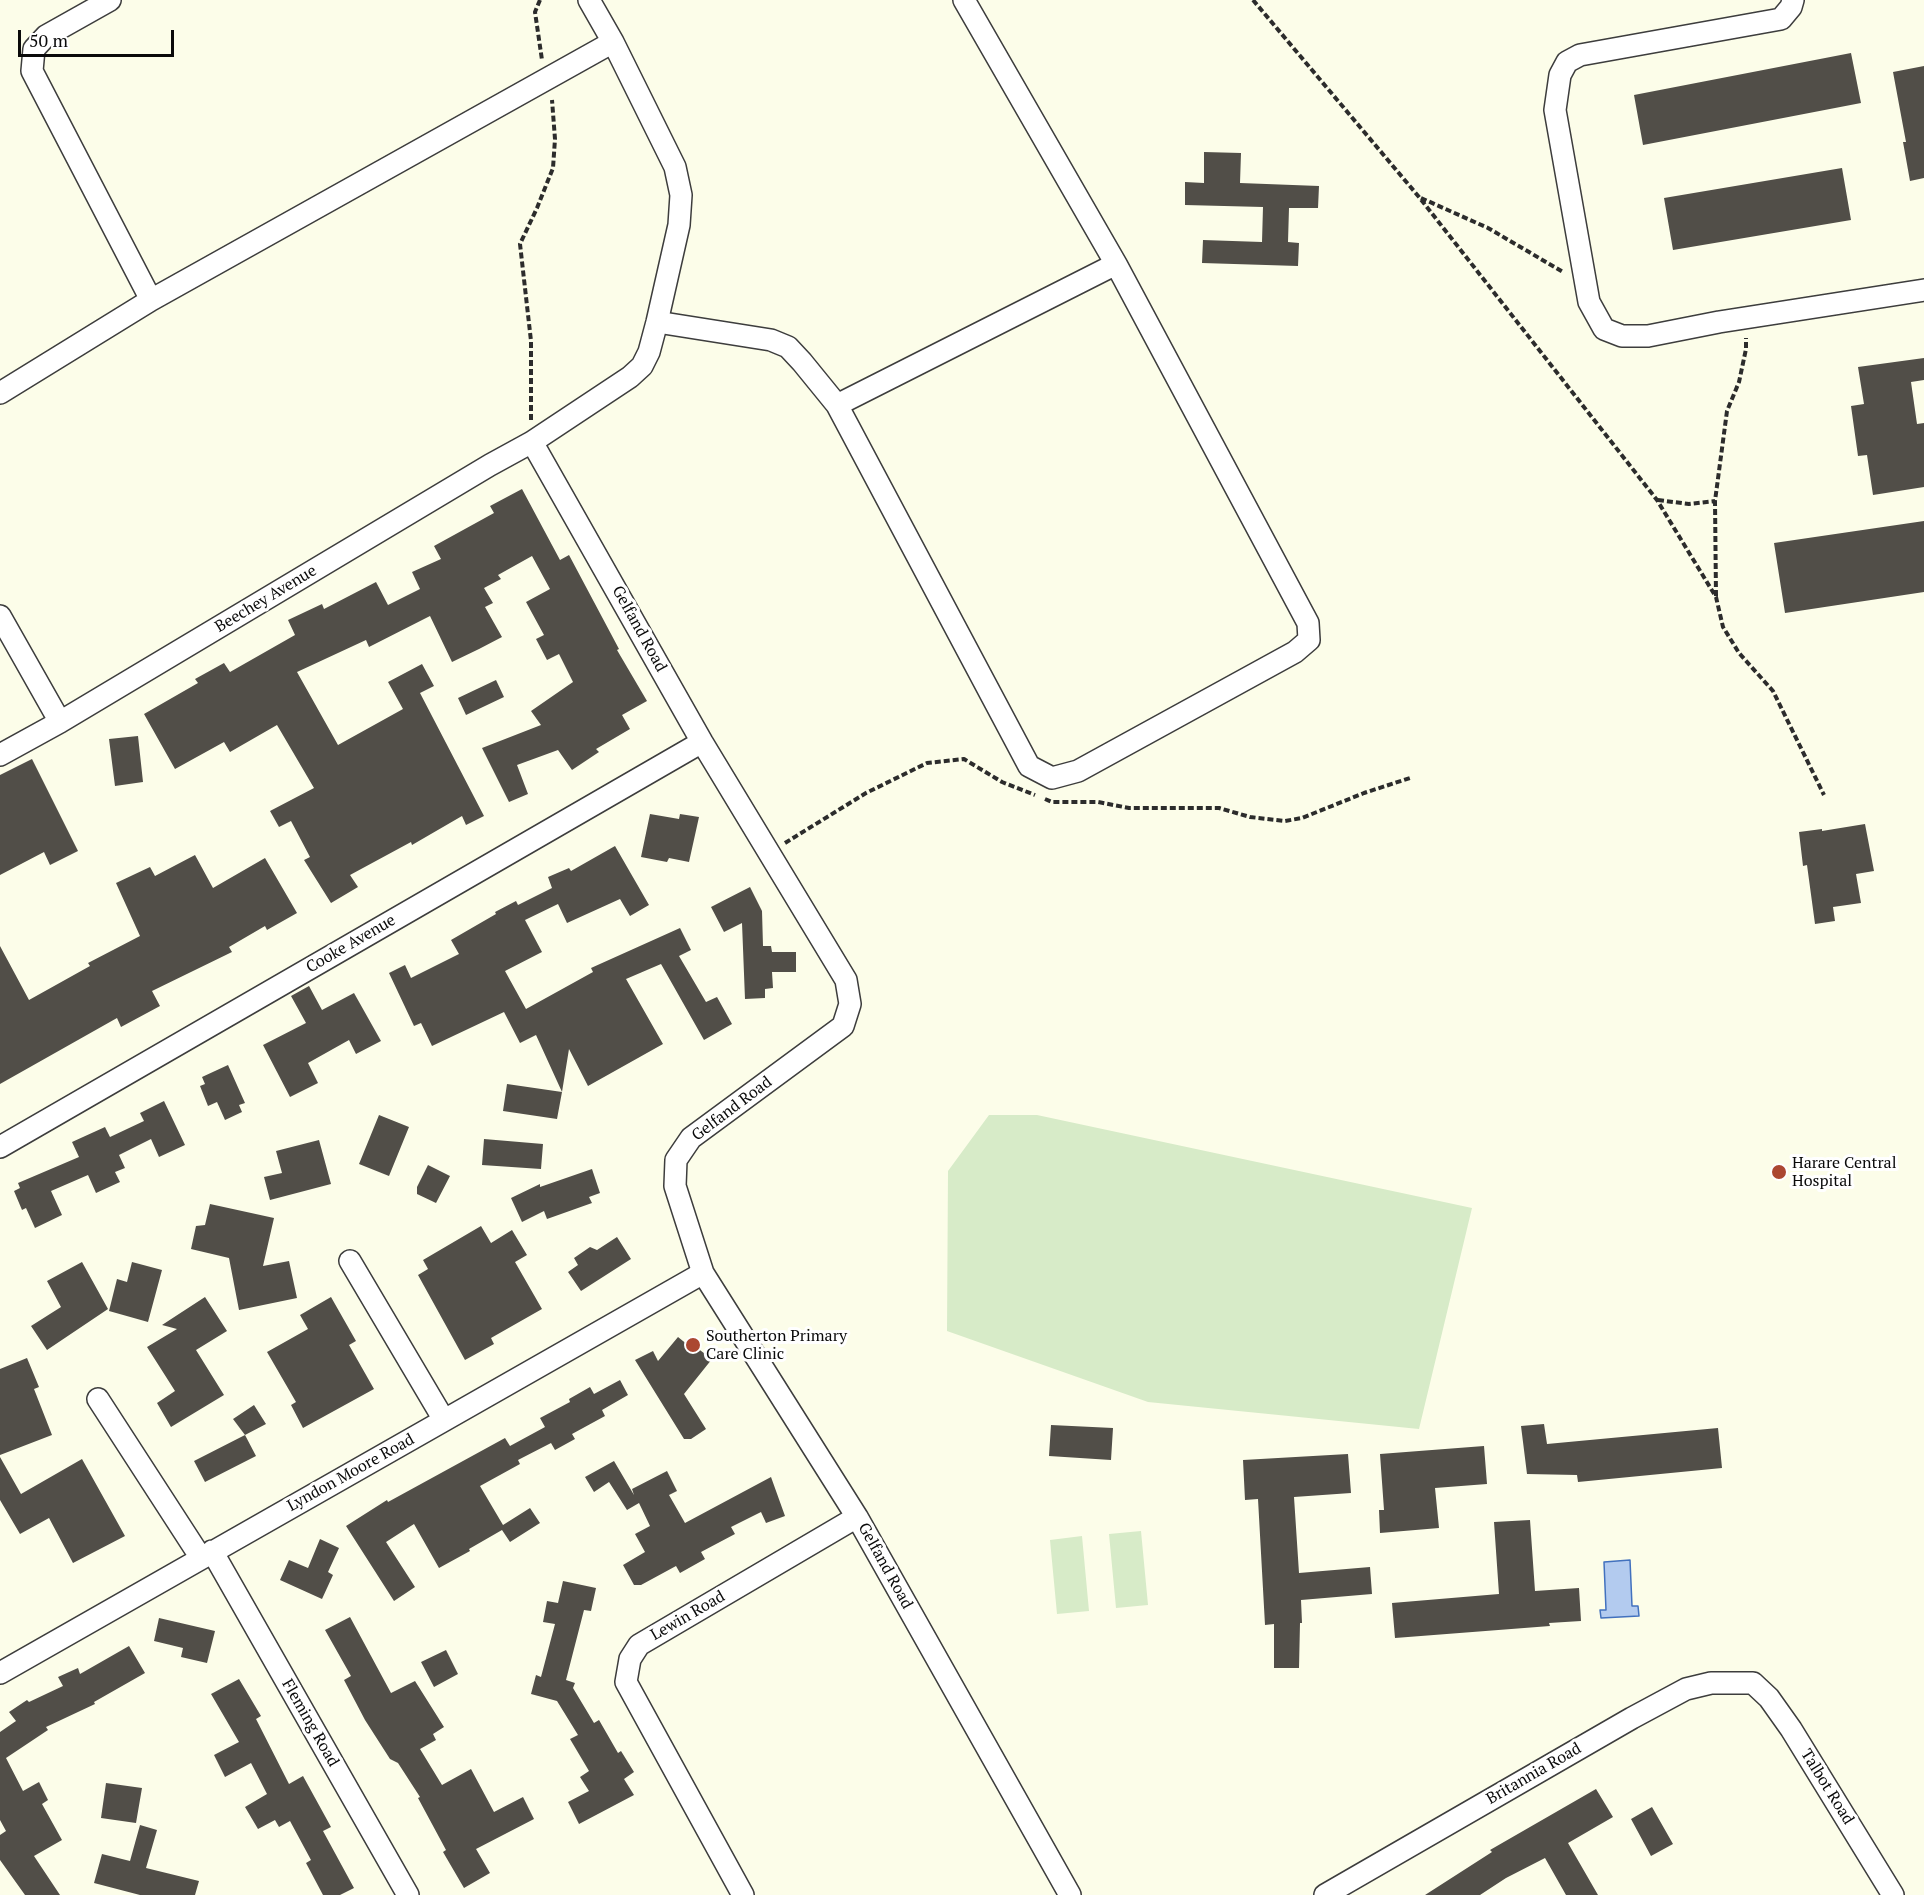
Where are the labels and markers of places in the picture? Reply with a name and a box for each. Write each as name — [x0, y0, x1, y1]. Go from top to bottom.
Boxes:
place label: Harare Central Hospital — [1792, 1153, 1896, 1191]
marker: Harare Central Hospital — [1770, 1163, 1788, 1181]
place label: Southerton Primary Care Clinic — [706, 1326, 847, 1364]
marker: Southerton Primary Care Clinic — [684, 1336, 702, 1354]

